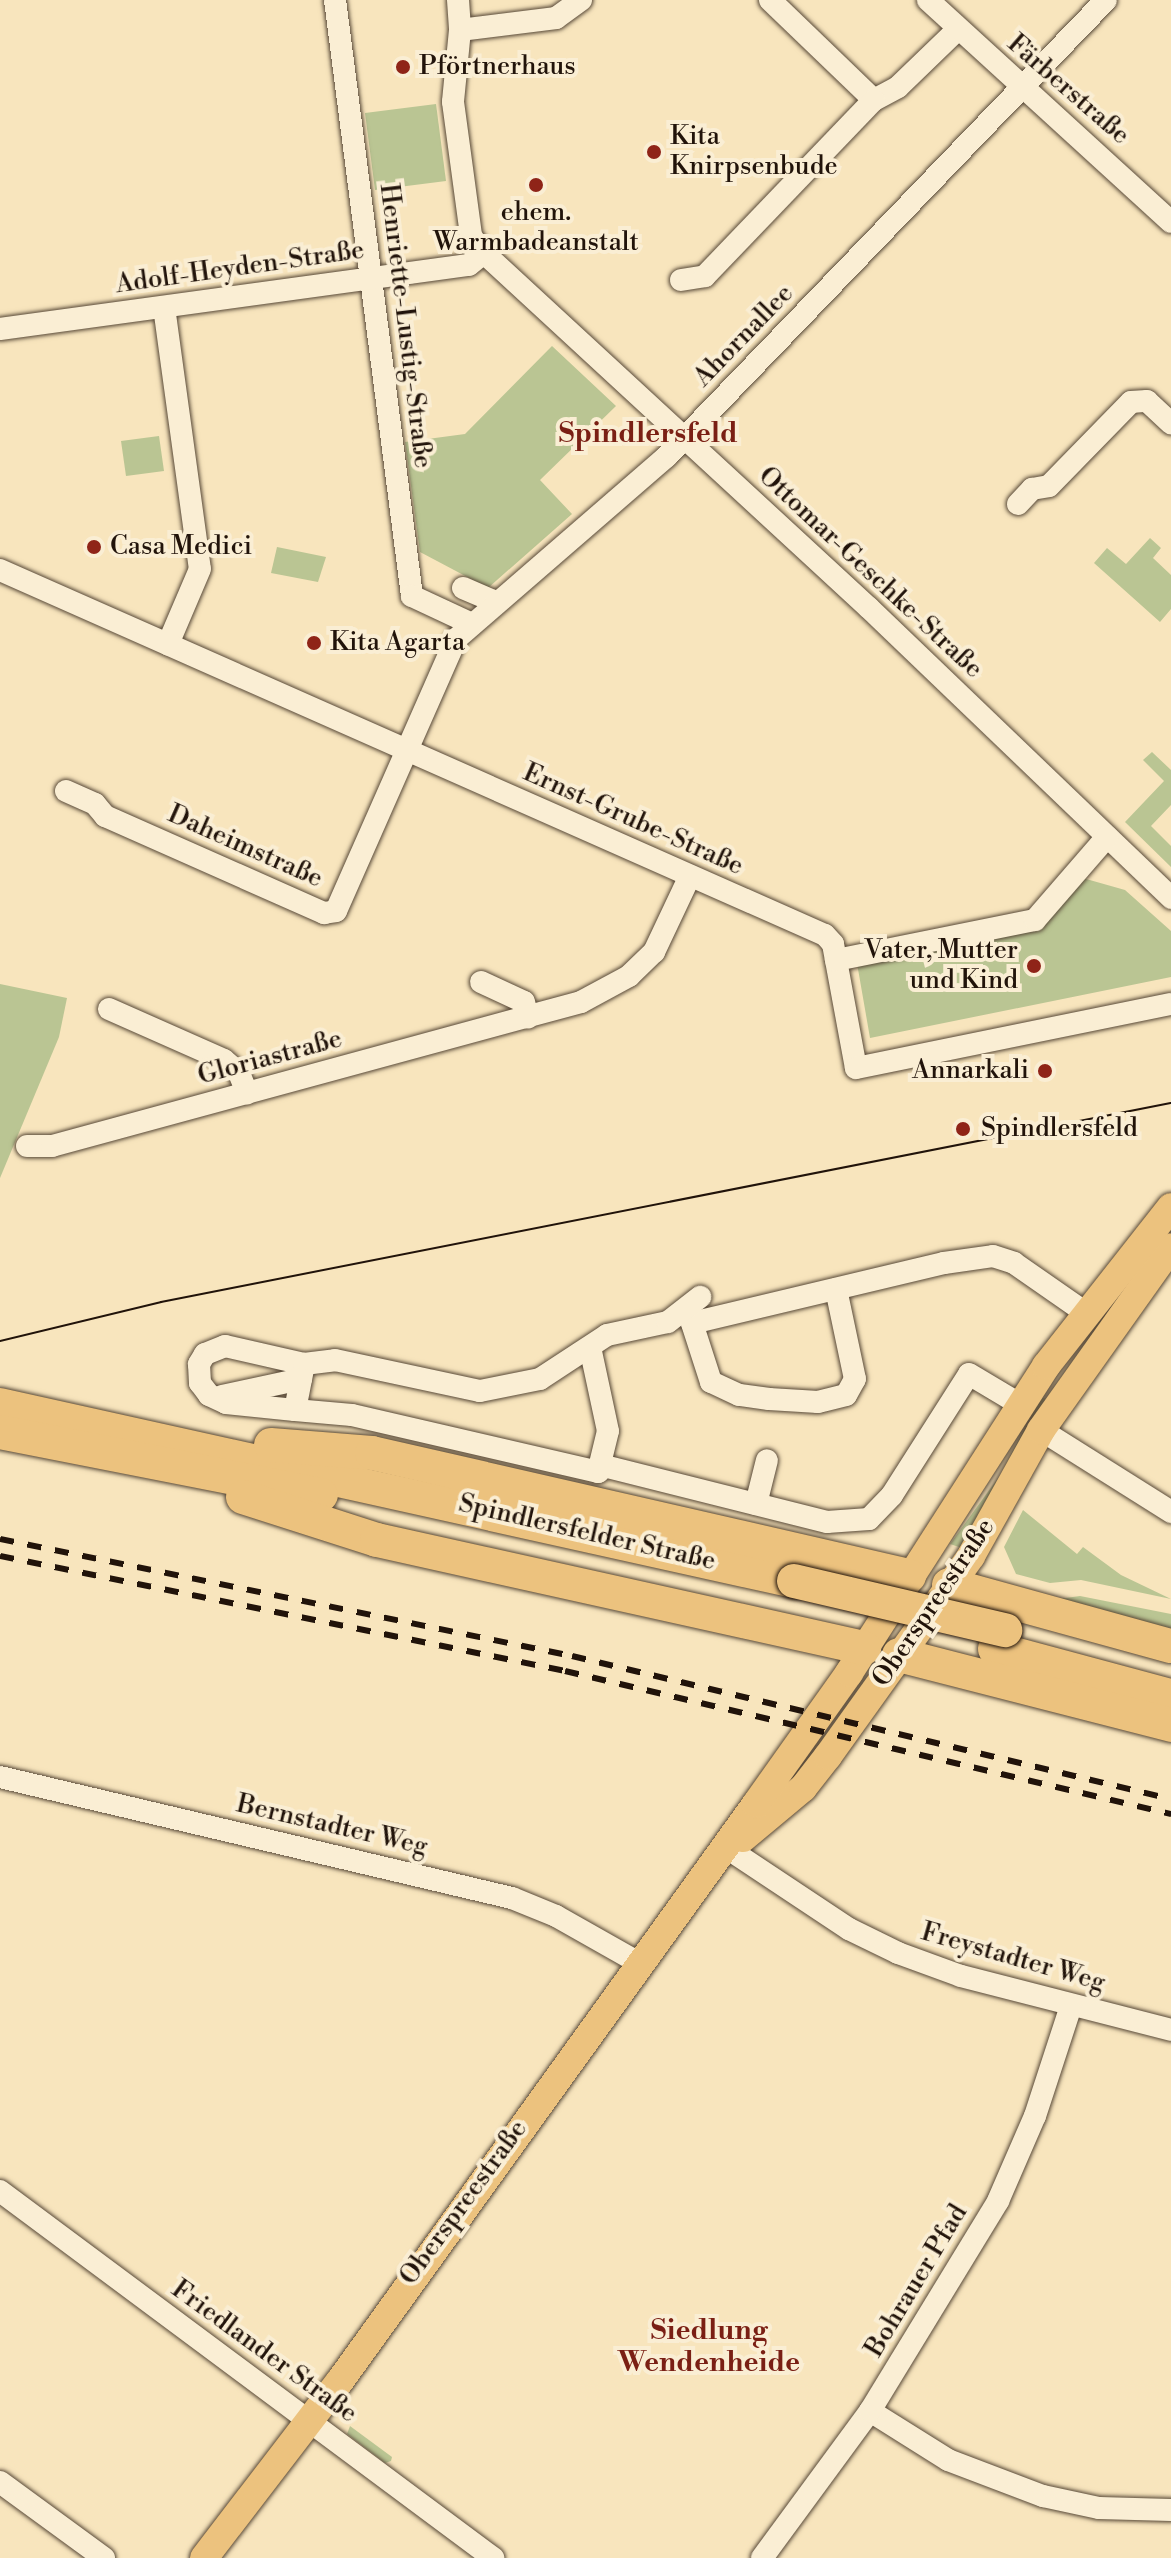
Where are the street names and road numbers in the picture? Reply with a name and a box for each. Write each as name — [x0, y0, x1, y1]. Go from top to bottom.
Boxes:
street label: Färberstraße — [1001, 28, 1135, 152]
street label: Henriette-Lustig-Straße — [372, 182, 438, 470]
street label: Adolf-Heyden-Straße — [114, 235, 366, 301]
street label: Ahornallee — [688, 278, 800, 394]
street label: Ottomar-Geschke-Straße — [751, 461, 989, 685]
street label: Ernst-Grube-Straße — [518, 757, 748, 883]
street label: Daheimstraße — [163, 799, 327, 895]
street label: Gloriastraße — [195, 1024, 345, 1092]
street label: Spindlersfelder Straße — [456, 1488, 718, 1578]
street label: Oberspreestraße — [866, 1513, 1002, 1693]
street label: Bernstadter Weg — [234, 1789, 430, 1863]
street label: Freystadter Weg — [917, 1917, 1109, 1999]
street label: Oberspreestraße — [394, 2115, 534, 2291]
street label: Bohrauer Pfad — [859, 2199, 975, 2363]
street label: Friedlander Straße — [165, 2274, 363, 2430]

